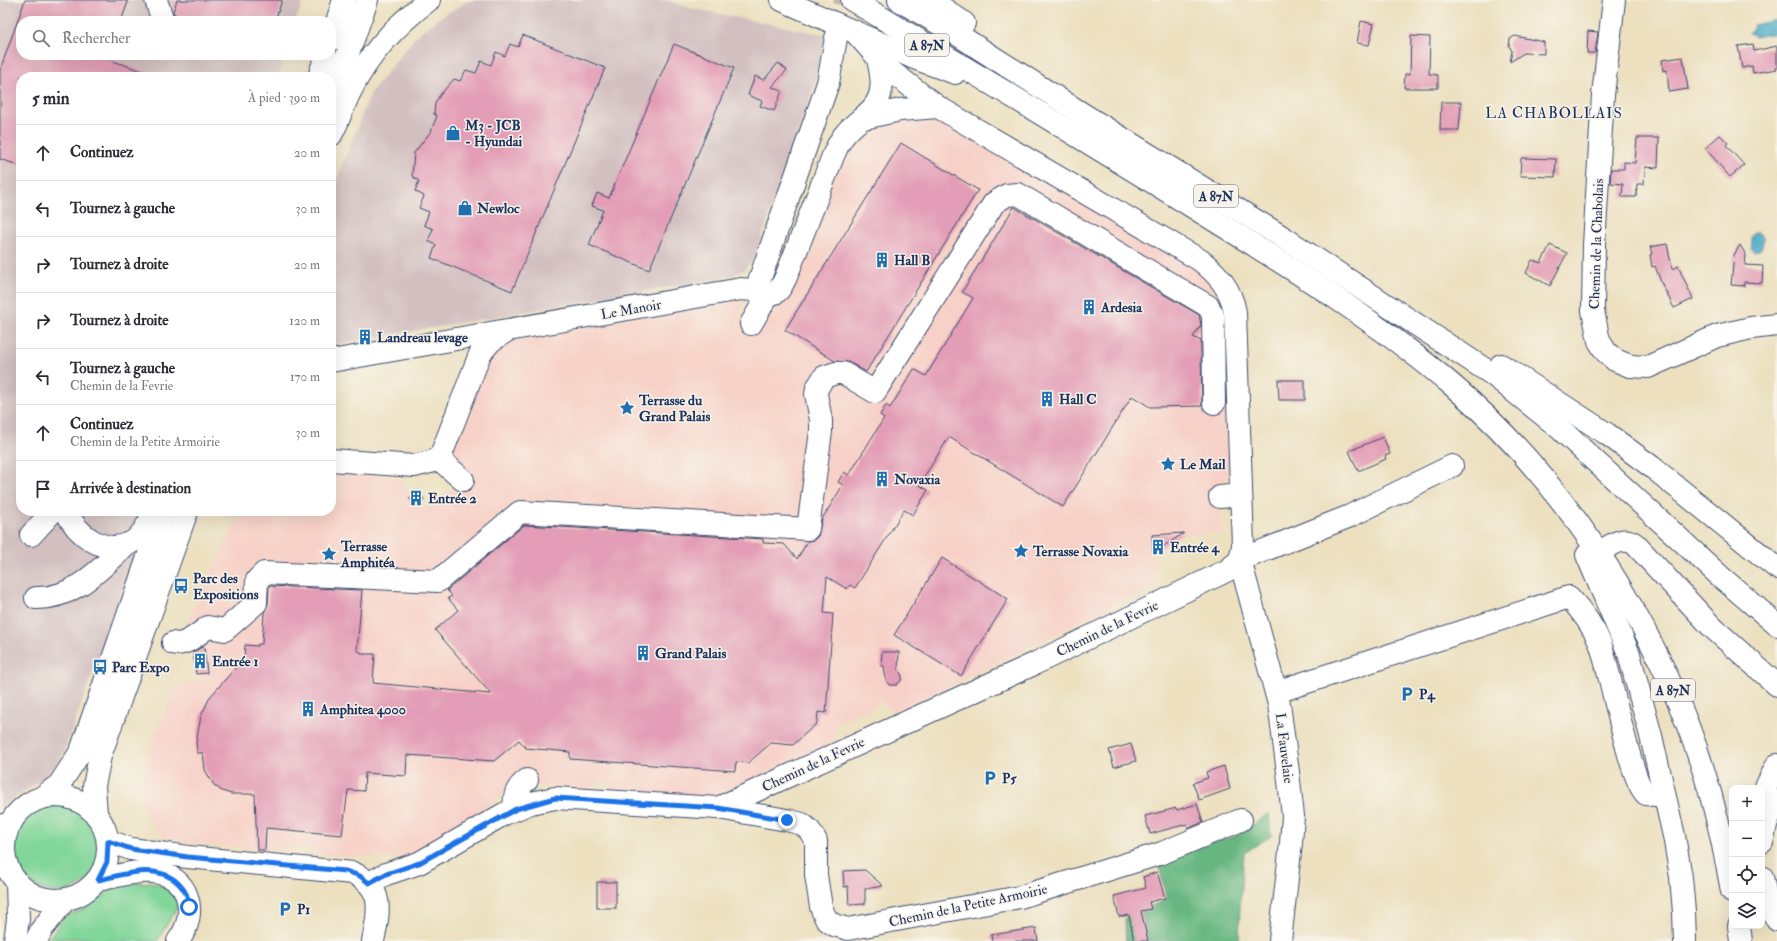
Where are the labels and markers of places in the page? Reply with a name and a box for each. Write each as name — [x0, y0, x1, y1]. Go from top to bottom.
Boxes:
place label: M3 - JCB - Hyundai — [464, 117, 522, 151]
shop icon: M3 - JCB - Hyundai — [444, 124, 462, 142]
shop icon: Newloc — [456, 199, 474, 217]
place label: Newloc — [476, 200, 520, 217]
building icon: Hall B — [873, 251, 891, 269]
place label: Hall B — [894, 252, 931, 269]
building icon: Ardesia — [1080, 298, 1098, 316]
place label: Ardesia — [1100, 299, 1143, 316]
building icon: Landreau levage — [356, 328, 374, 346]
place label: Landreau levage — [377, 329, 468, 347]
building icon: Hall C — [1038, 390, 1056, 408]
place label: Hall C — [1059, 391, 1097, 408]
place label: Terrasse du Grand Palais — [638, 392, 710, 425]
place icon: Terrasse du Grand Palais — [618, 399, 636, 417]
place icon: Le Mail — [1159, 455, 1177, 473]
place label: Le Mail — [1180, 456, 1226, 473]
building icon: Novaxia — [873, 470, 891, 488]
place label: Novaxia — [893, 471, 942, 488]
building icon: Entrée 2 — [407, 489, 425, 507]
place label: Entrée 2 — [428, 490, 477, 507]
place label: Terrasse Amphitéa — [340, 538, 396, 572]
building icon: Entrée 4 — [1149, 538, 1167, 556]
place label: Entrée 4 — [1170, 539, 1221, 556]
place icon: Terrasse Novaxia — [1012, 542, 1030, 560]
place label: Terrasse Novaxia — [1032, 543, 1130, 560]
place icon: Terrasse Amphitéa — [320, 545, 338, 563]
place label: Parc des Expositions — [193, 570, 259, 604]
bus stop icon: Parc des Expositions — [172, 577, 190, 595]
building icon: Grand Palais — [634, 644, 652, 662]
place label: Grand Palais — [655, 645, 726, 662]
building icon: Entrée 1 — [191, 652, 209, 670]
place label: Entrée 1 — [212, 653, 259, 670]
bus stop icon: Parc Expo — [91, 658, 109, 676]
place label: Parc Expo — [112, 659, 170, 677]
parking icon: P4 — [1398, 685, 1416, 703]
place label: P4 — [1419, 686, 1436, 703]
building icon: Amphitea 4000 — [299, 700, 317, 718]
place label: Amphitea 4000 — [319, 701, 406, 719]
parking icon: P5 — [981, 769, 999, 787]
place label: P5 — [1002, 770, 1017, 787]
parking icon: P1 — [276, 900, 294, 918]
place label: P1 — [297, 901, 310, 918]

